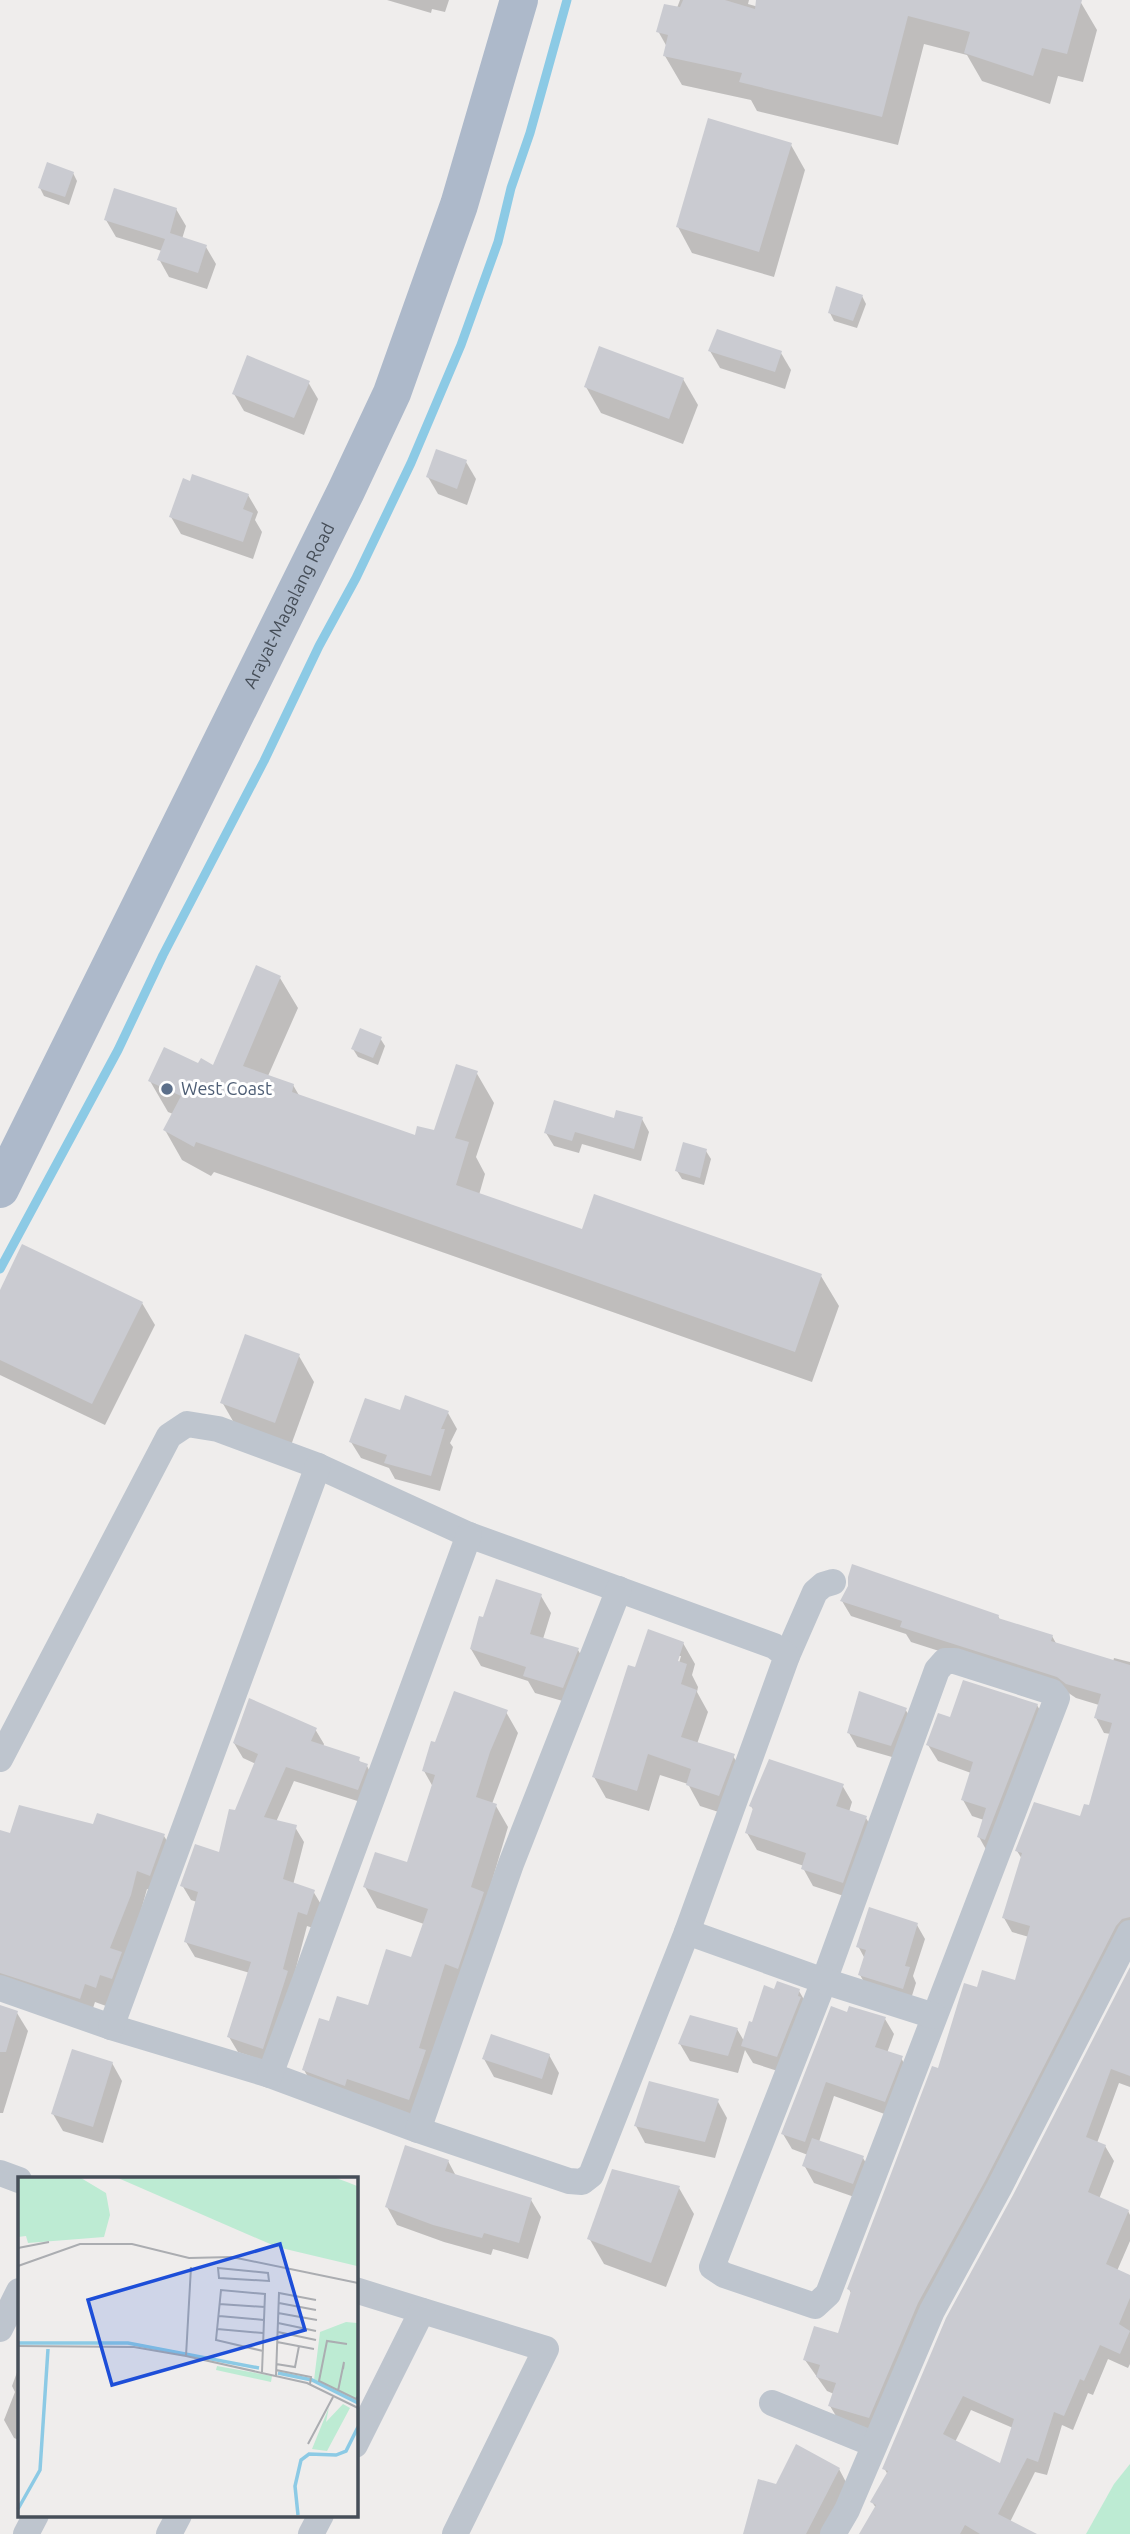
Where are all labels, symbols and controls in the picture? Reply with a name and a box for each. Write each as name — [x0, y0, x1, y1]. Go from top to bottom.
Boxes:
street label: Arayat-Magalang Road — [239, 519, 338, 691]
place label: West Coast — [181, 1078, 272, 1098]
marker: West Coast — [159, 1081, 175, 1097]
inset map — [18, 2177, 357, 2516]

